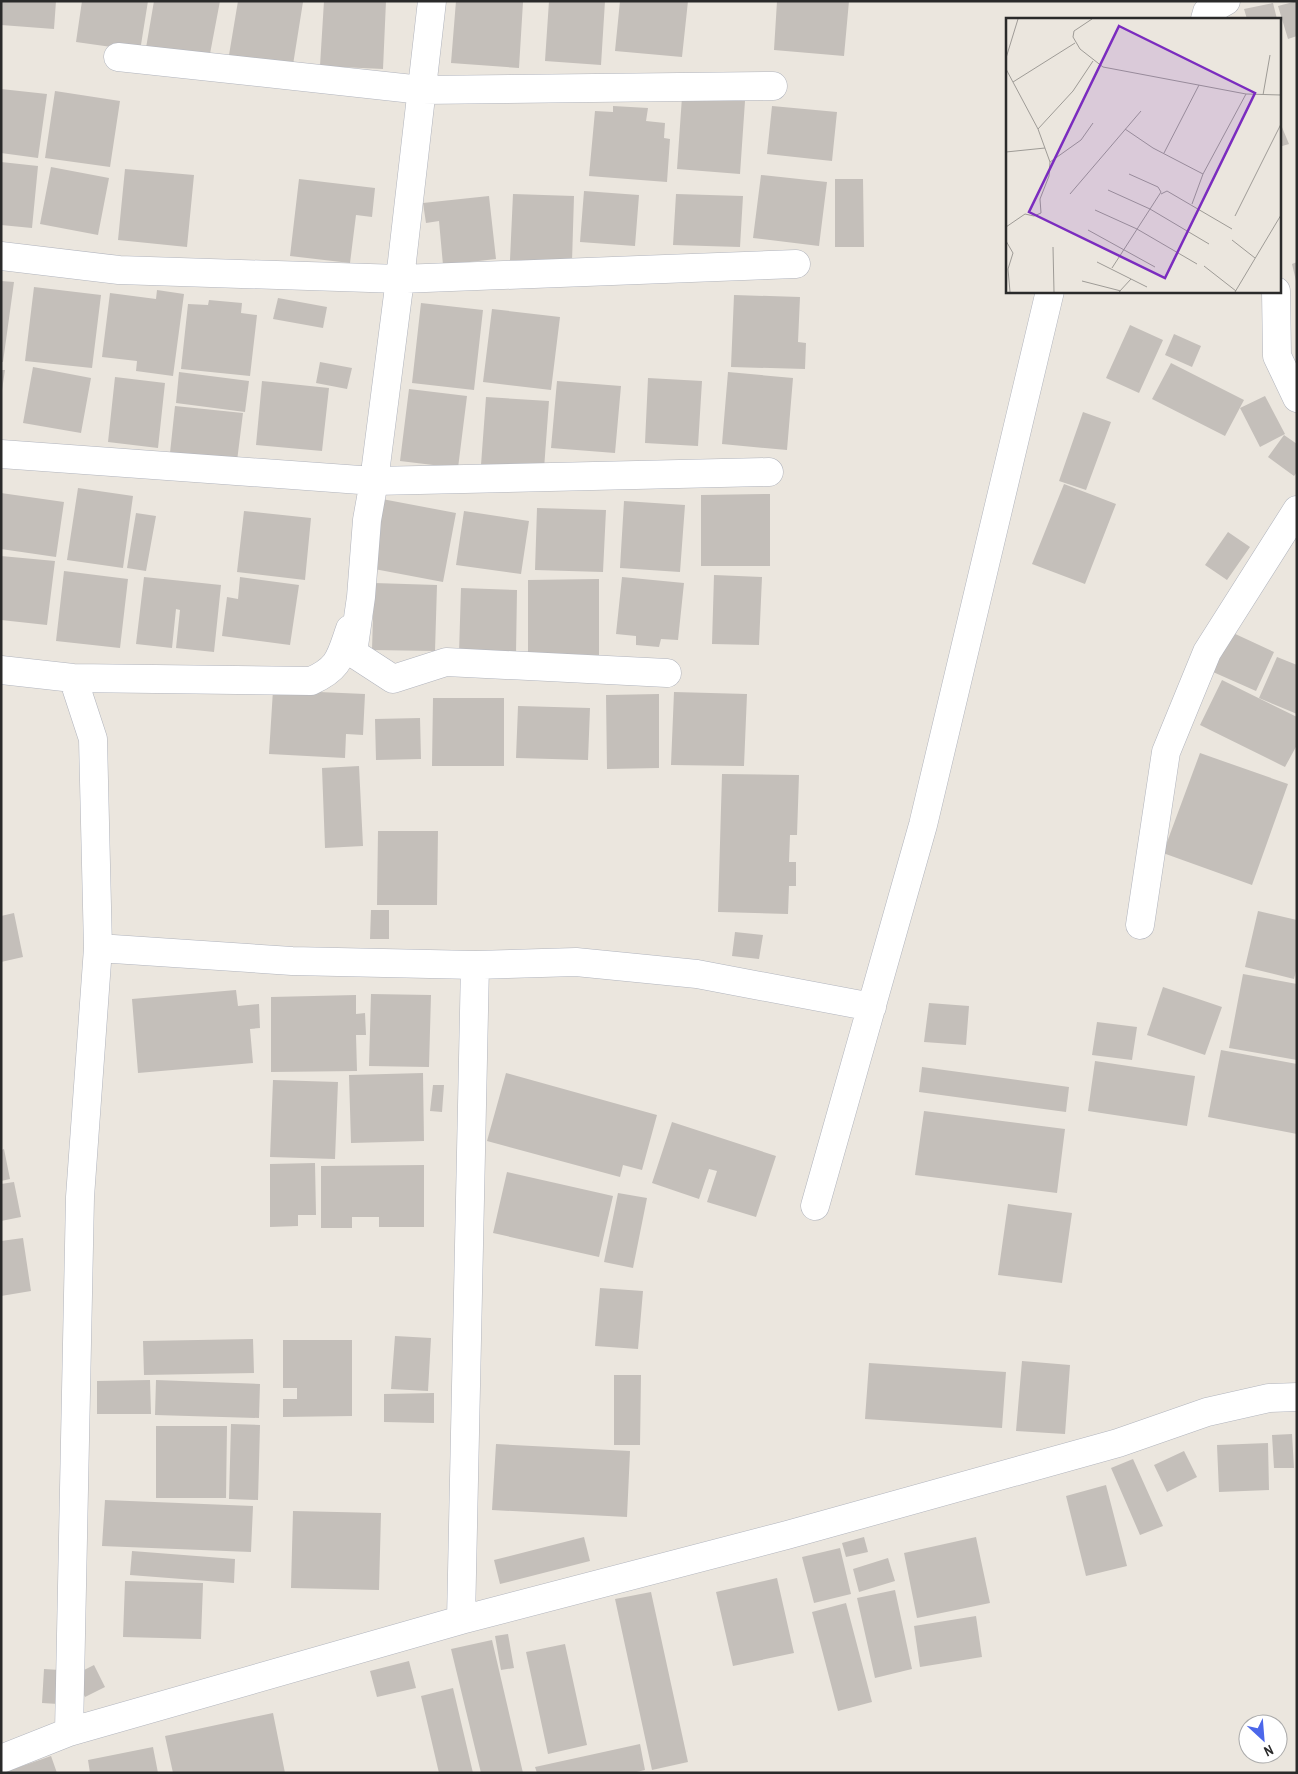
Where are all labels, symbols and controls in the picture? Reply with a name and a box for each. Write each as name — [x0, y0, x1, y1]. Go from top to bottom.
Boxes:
inset map — [1006, 18, 1280, 292]
north arrow — [1238, 1714, 1288, 1764]
text: N — [1261, 1741, 1276, 1761]

